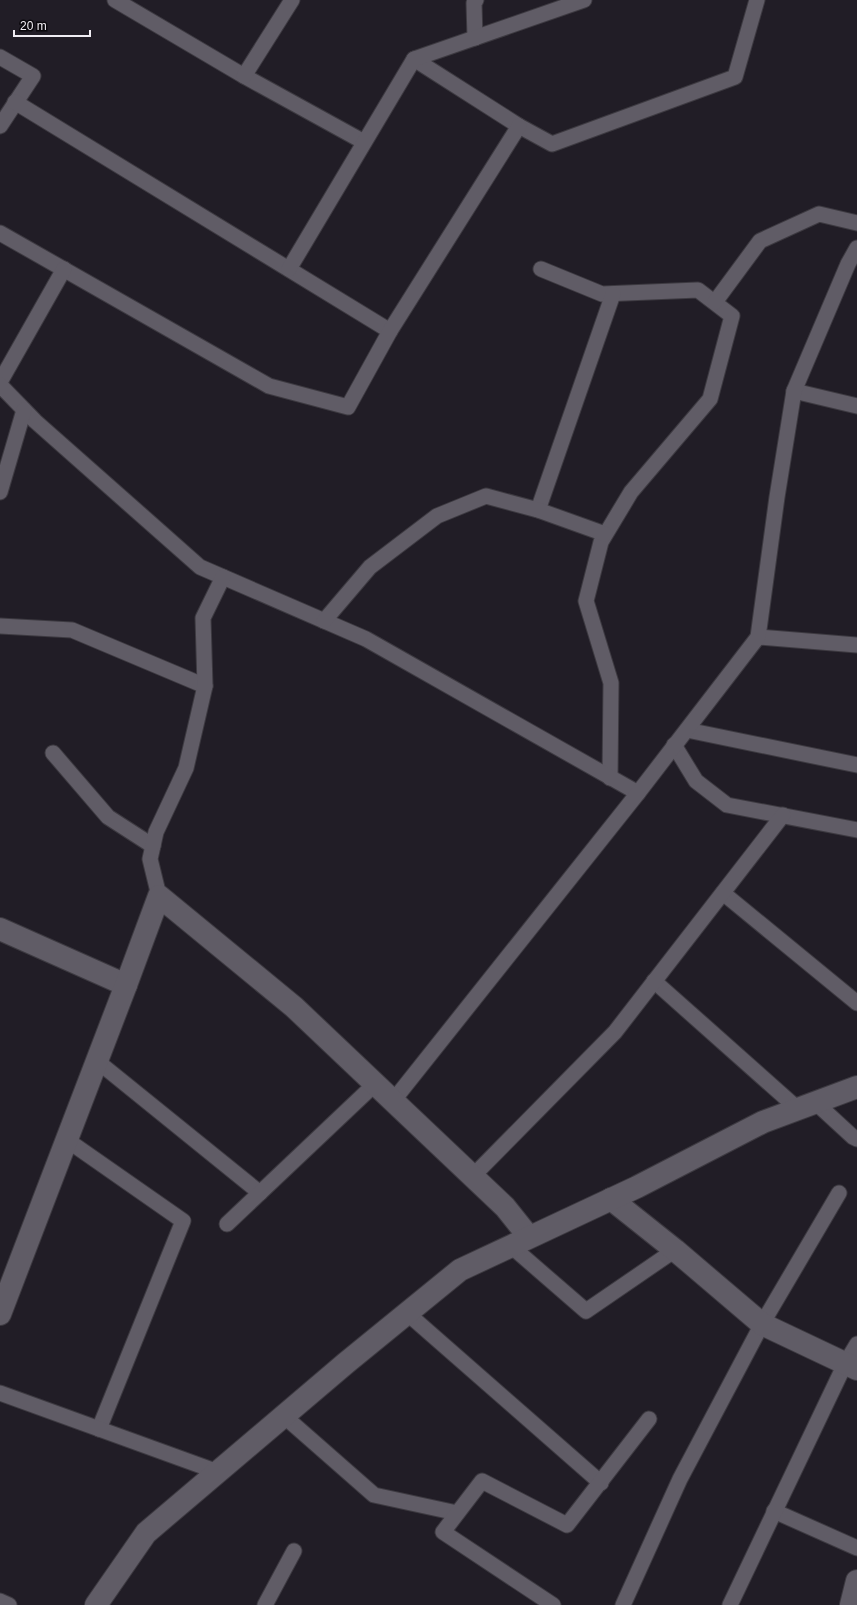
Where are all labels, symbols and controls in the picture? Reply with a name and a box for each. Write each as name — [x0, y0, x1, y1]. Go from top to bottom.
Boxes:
scale bar — [14, 12, 90, 38]
text: 20 m — [20, 19, 47, 33]

